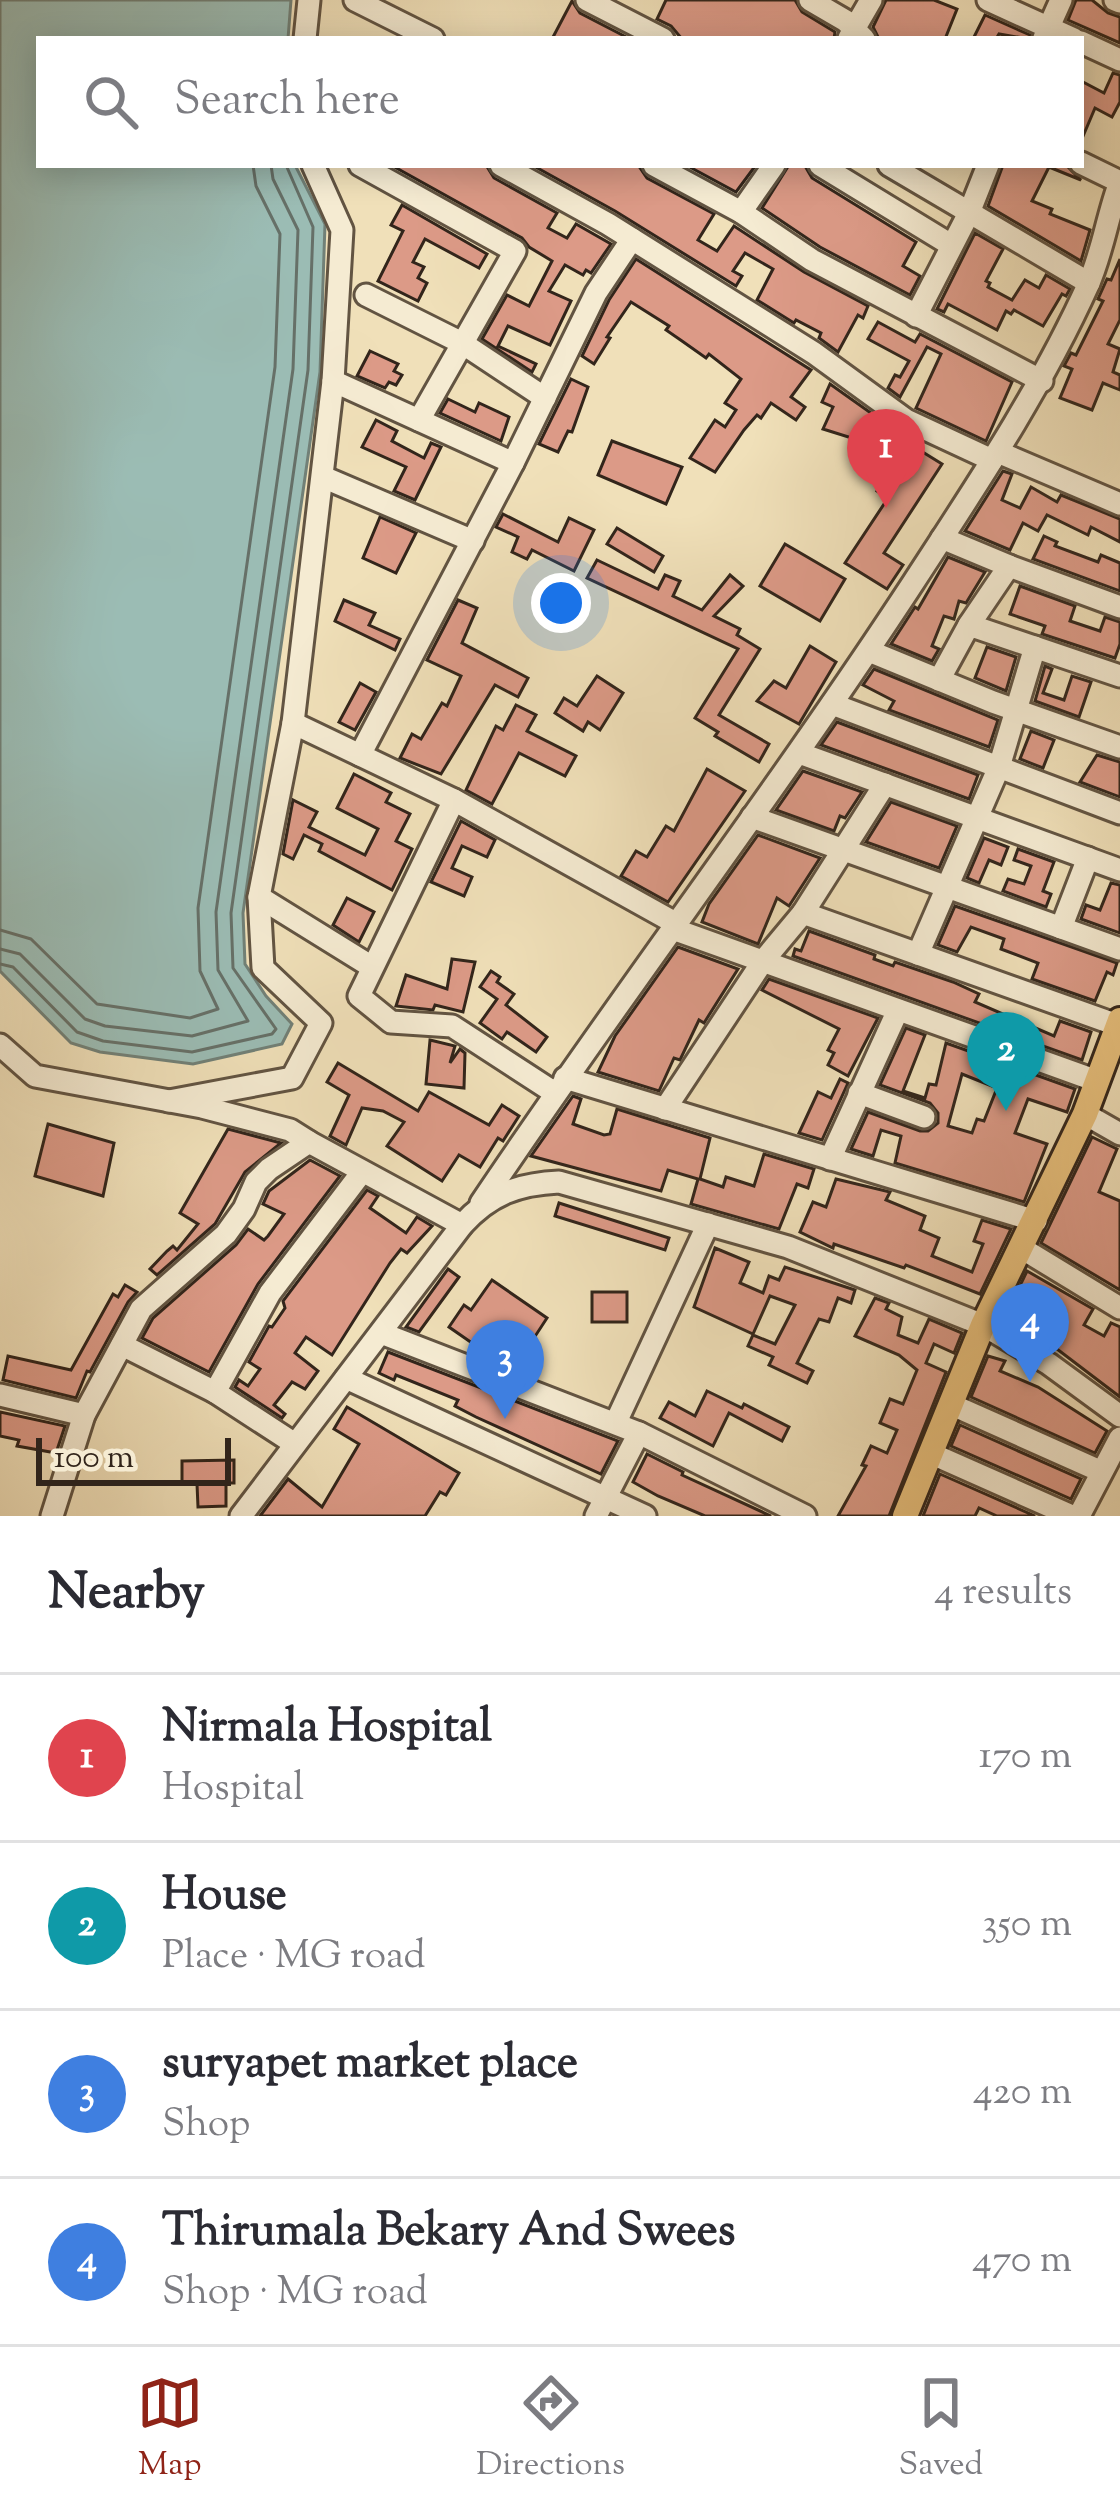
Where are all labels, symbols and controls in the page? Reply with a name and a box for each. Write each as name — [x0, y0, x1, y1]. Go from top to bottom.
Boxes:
search box — [36, 36, 1084, 168]
icon: search — [78, 69, 144, 135]
text: Search here — [174, 70, 400, 135]
pin: 1 — [847, 409, 925, 508]
your location — [531, 573, 591, 633]
pin: 2 — [967, 1012, 1045, 1111]
pin: 4 — [991, 1283, 1069, 1382]
pin: 3 — [466, 1320, 544, 1419]
scale bar — [36, 1432, 231, 1485]
text: 100 m — [54, 1435, 134, 1483]
text: Nearby — [48, 1558, 205, 1631]
text: 4 results — [934, 1566, 1072, 1622]
text: Nirmala Hospital — [162, 1697, 492, 1762]
text: 1 — [80, 1730, 94, 1786]
text: 170 m — [979, 1730, 1072, 1786]
text: Hospital — [162, 1762, 304, 1818]
text: House — [162, 1865, 287, 1930]
text: 2 — [78, 1898, 96, 1954]
text: 350 m — [982, 1898, 1072, 1954]
text: Place · MG road — [162, 1930, 425, 1986]
text: suryapet market place — [162, 2033, 578, 2098]
text: 3 — [79, 2066, 95, 2122]
text: 420 m — [973, 2066, 1072, 2122]
text: Shop — [162, 2098, 250, 2154]
text: Thirumala Bekary And Swees — [162, 2201, 735, 2266]
text: 4 — [77, 2234, 97, 2290]
text: 470 m — [972, 2234, 1072, 2290]
text: Shop · MG road — [162, 2266, 428, 2322]
tab: Map — [137, 2370, 203, 2490]
tab: Directions — [476, 2370, 625, 2490]
tab: Saved — [899, 2370, 983, 2490]

